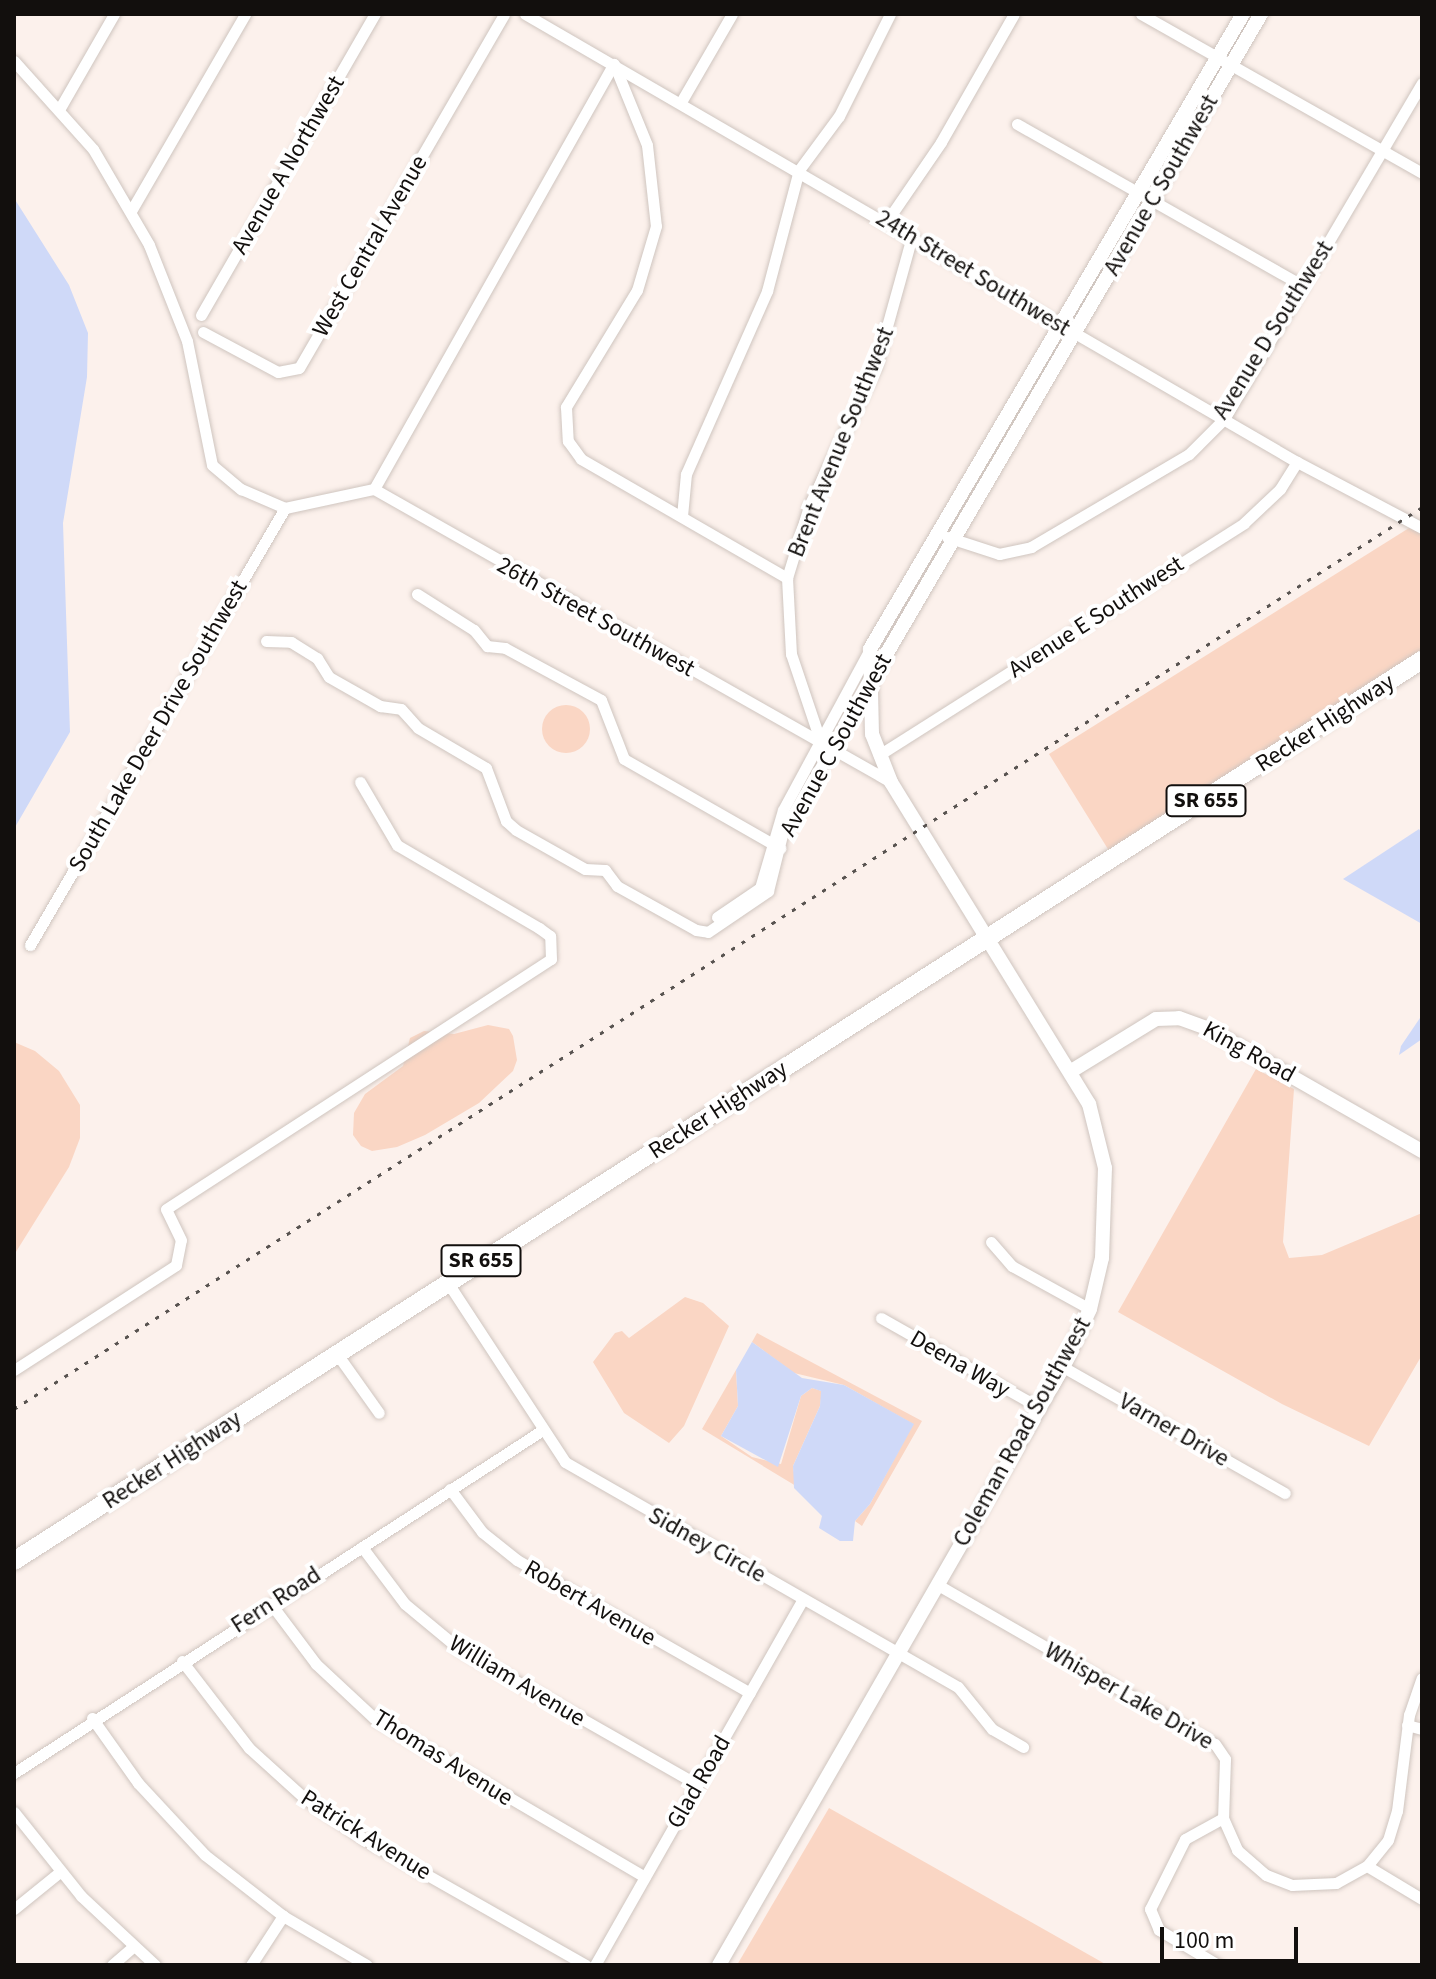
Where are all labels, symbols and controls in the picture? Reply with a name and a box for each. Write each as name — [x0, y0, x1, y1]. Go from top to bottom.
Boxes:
street label: Avenue A Northwest — [225, 71, 351, 259]
street label: Avenue C Southwest — [1098, 89, 1224, 281]
street label: West Central Avenue — [306, 150, 434, 342]
street label: 24th Street Southwest — [871, 204, 1075, 342]
street label: Avenue D Southwest — [1206, 235, 1340, 425]
street label: Brent Avenue Southwest — [782, 323, 900, 561]
street label: Avenue E Southwest — [1003, 550, 1189, 684]
street label: 26th Street Southwest — [492, 551, 700, 683]
street label: South Lake Deer Drive Southwest — [63, 575, 253, 877]
street label: Avenue C Southwest — [774, 649, 898, 841]
street label: Recker Highway — [1250, 667, 1400, 779]
road number: SR 655 — [1164, 783, 1248, 819]
street label: King Road — [1198, 1015, 1300, 1089]
street label: Recker Highway — [643, 1054, 793, 1166]
road number: SR 655 — [439, 1243, 523, 1279]
street label: Coleman Road Southwest — [947, 1312, 1097, 1552]
street label: Deena Way — [905, 1324, 1015, 1404]
street label: Varner Drive — [1114, 1387, 1234, 1473]
street label: Recker Highway — [97, 1404, 247, 1516]
street label: Sidney Circle — [643, 1501, 771, 1589]
street label: Robert Avenue — [519, 1554, 661, 1652]
street label: Fern Road — [226, 1560, 326, 1640]
street label: William Avenue — [444, 1629, 590, 1733]
street label: Whisper Lake Drive — [1039, 1636, 1219, 1756]
street label: Thomas Avenue — [368, 1703, 518, 1813]
street label: Glad Road — [661, 1730, 737, 1834]
street label: Patrick Avenue — [296, 1784, 436, 1886]
scale bar — [1164, 1911, 1302, 1961]
text: 100 m — [1174, 1923, 1234, 1958]

